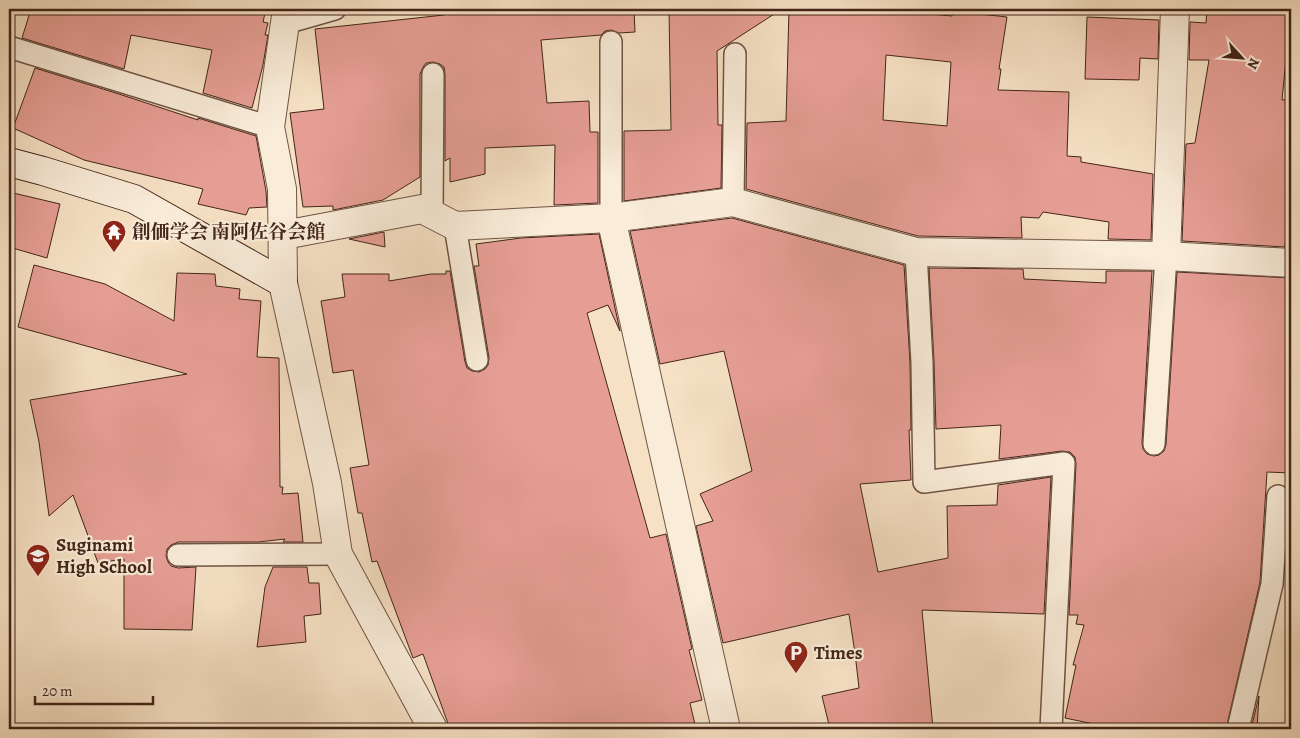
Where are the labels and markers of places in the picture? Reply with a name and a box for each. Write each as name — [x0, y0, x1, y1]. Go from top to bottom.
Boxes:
temple icon: 創価学会 南阿佐谷会館 — [101, 219, 127, 253]
place label: 創価学会 南阿佐谷会館 — [132, 219, 325, 245]
place label: Suginami High School — [56, 532, 152, 580]
school or university icon: Suginami High School — [25, 543, 51, 577]
parking icon: Times — [783, 640, 809, 674]
place label: Times — [814, 640, 863, 666]

